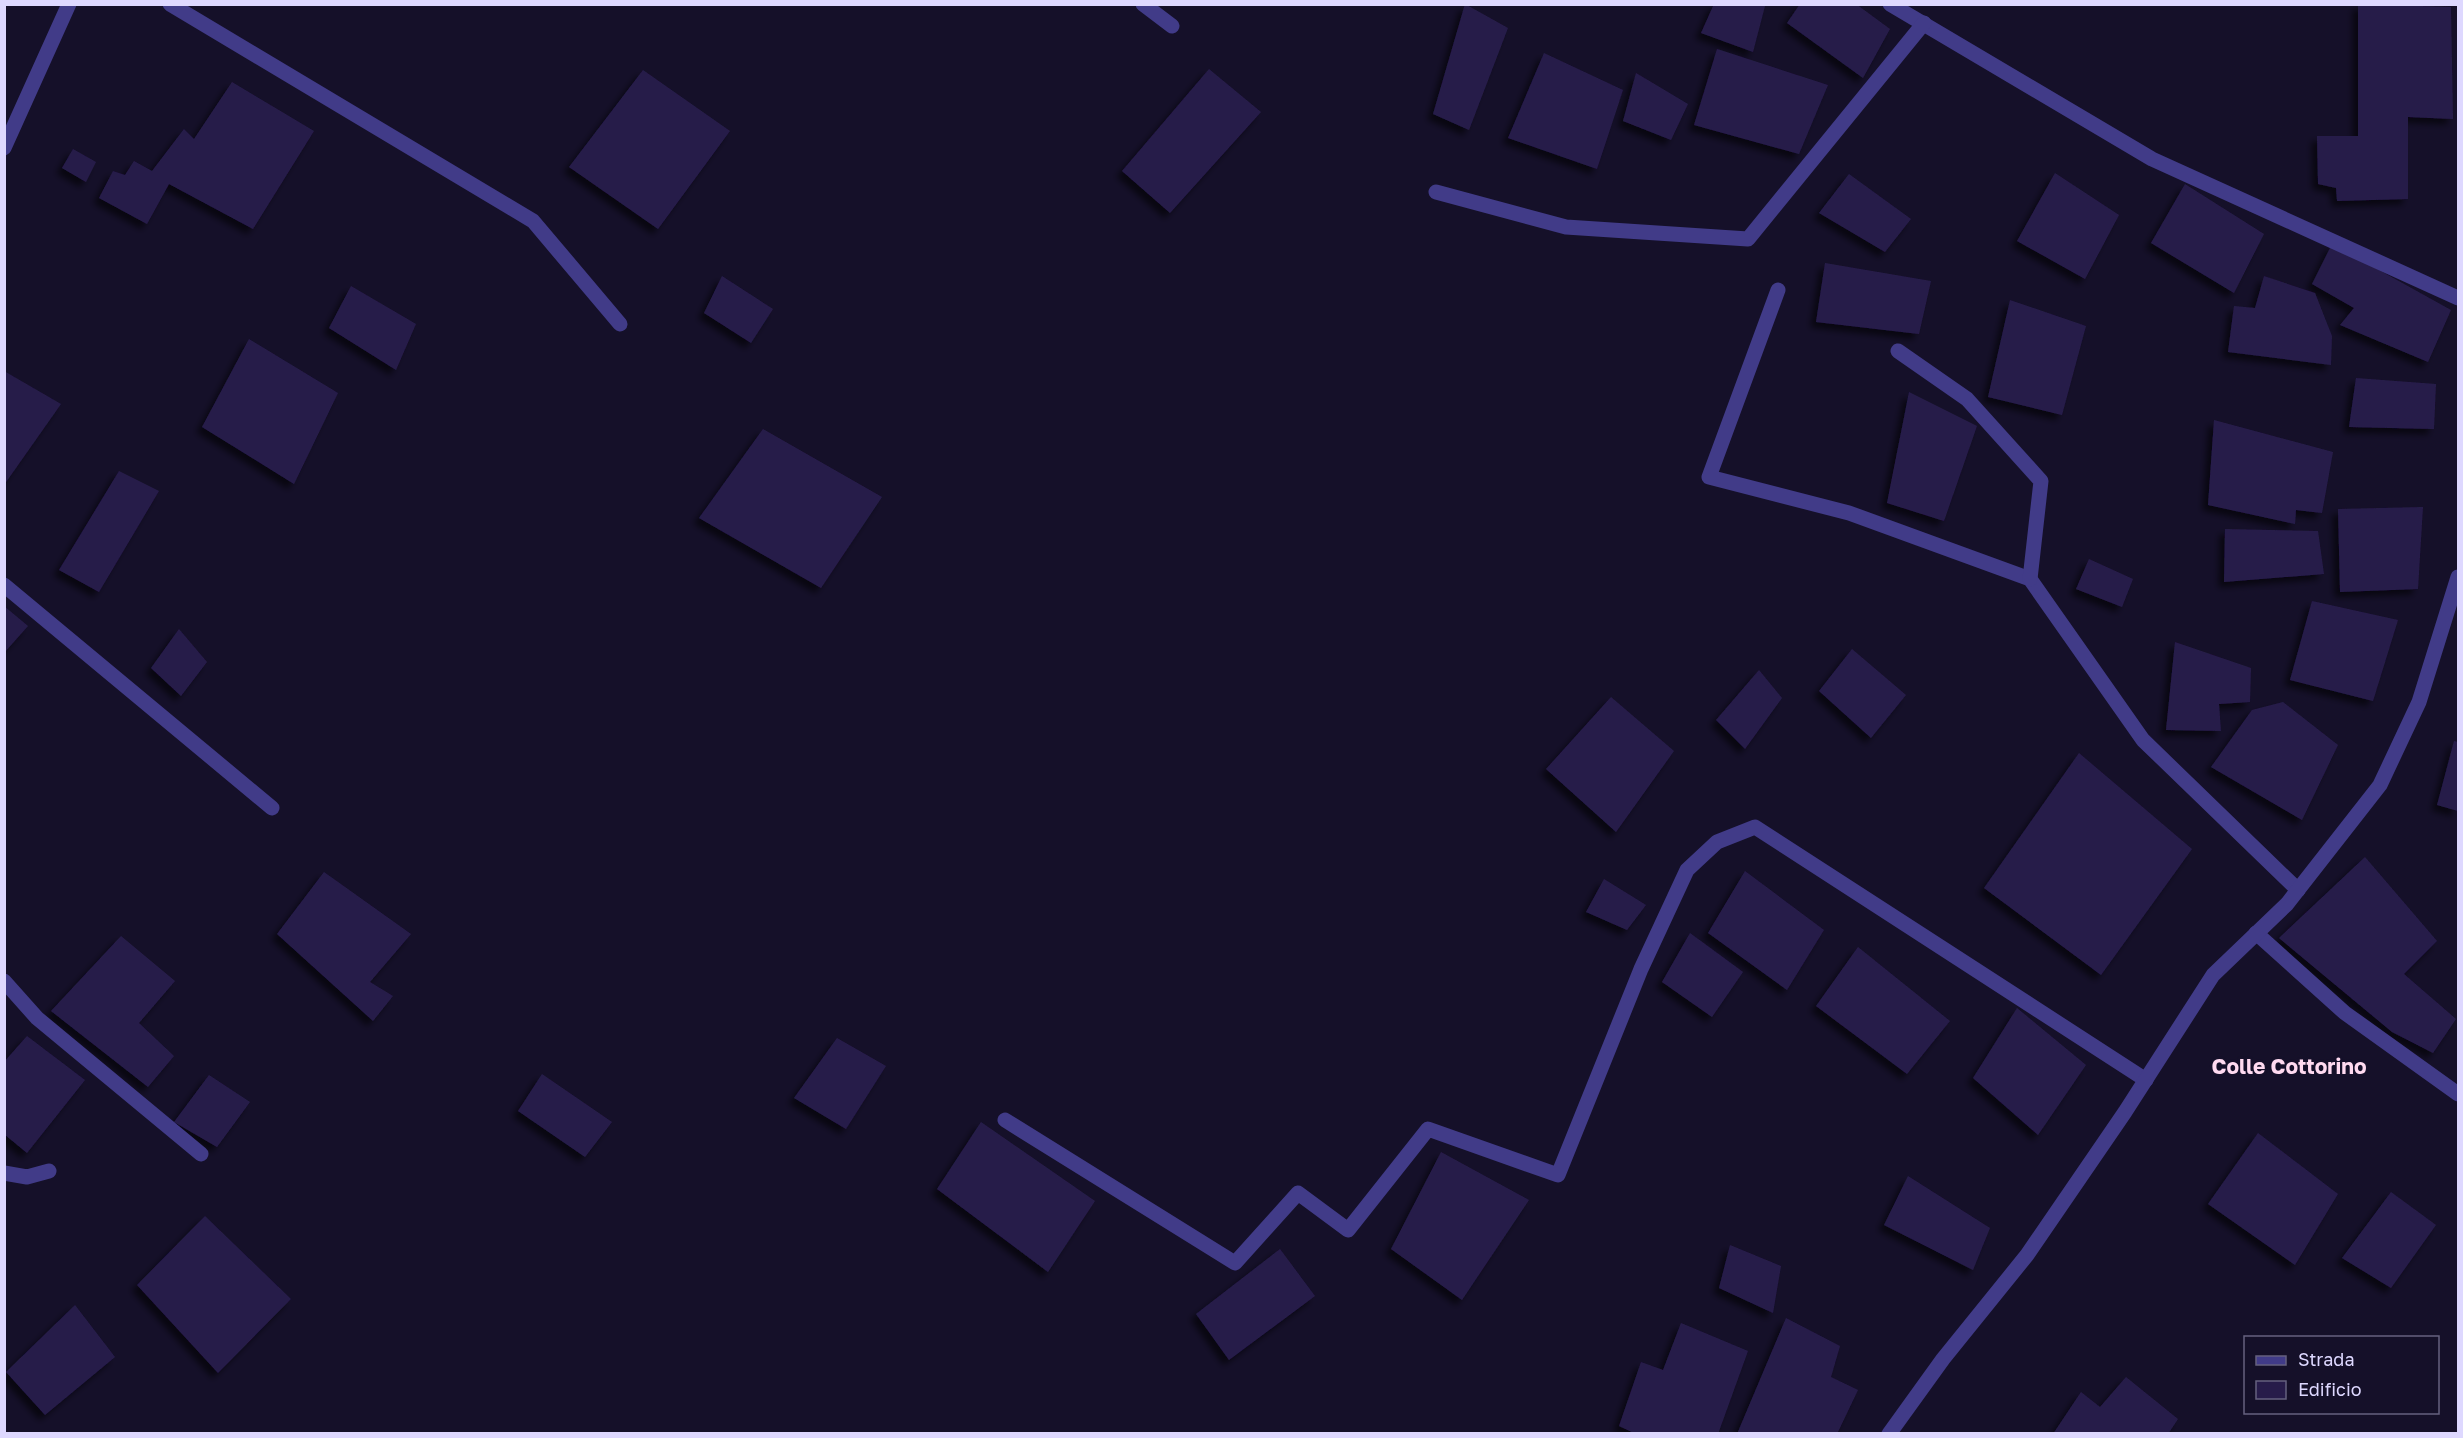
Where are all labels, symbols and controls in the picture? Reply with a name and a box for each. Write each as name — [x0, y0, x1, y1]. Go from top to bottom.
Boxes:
district label: Colle Cottorino — [2212, 1053, 2366, 1079]
legend — [2244, 1336, 2439, 1414]
text: Strada — [2298, 1348, 2355, 1370]
text: Edificio — [2298, 1378, 2362, 1400]

